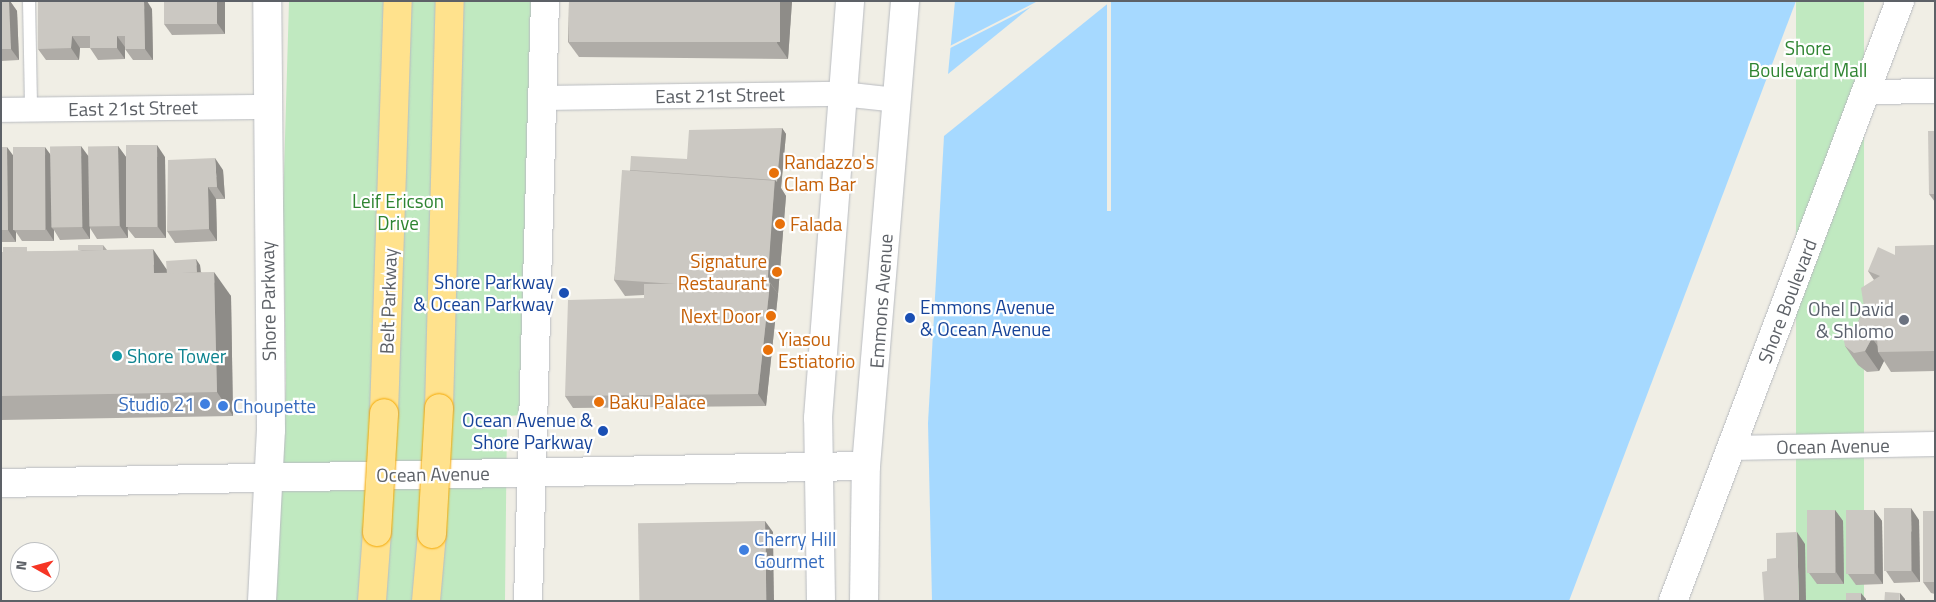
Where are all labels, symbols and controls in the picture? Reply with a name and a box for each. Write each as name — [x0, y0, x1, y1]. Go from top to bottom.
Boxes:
park label: Shore Boulevard Mall — [1749, 37, 1867, 81]
street label: East 21st Street — [655, 82, 785, 108]
street label: East 21st Street — [68, 95, 198, 121]
place label: Randazzo's Clam Bar — [784, 151, 875, 195]
marker: Randazzo's Clam Bar — [768, 167, 780, 179]
park label: Leif Ericson Drive — [352, 190, 444, 234]
place label: Falada — [790, 213, 842, 235]
marker: Falada — [774, 218, 786, 230]
street label: Emmons Avenue — [865, 233, 897, 369]
street label: Shore Boulevard — [1753, 236, 1821, 366]
street label: Shore Parkway — [256, 241, 280, 361]
street label: Belt Parkway — [375, 248, 401, 354]
place label: Signature Restaurant — [678, 250, 767, 294]
marker: Signature Restaurant — [771, 266, 783, 278]
place label: Shore Parkway & Ocean Parkway — [413, 271, 554, 315]
marker: Shore Parkway & Ocean Parkway — [558, 287, 570, 299]
place label: Emmons Avenue & Ocean Avenue — [920, 296, 1055, 340]
place label: Ohel David & Shlomo — [1808, 298, 1894, 342]
place label: Next Door — [680, 305, 761, 327]
marker: Next Door — [765, 310, 777, 322]
marker: Emmons Avenue & Ocean Avenue — [904, 312, 916, 324]
marker: Ohel David & Shlomo — [1898, 314, 1910, 326]
place label: Yiasou Estiatorio — [778, 328, 855, 372]
marker: Yiasou Estiatorio — [762, 344, 774, 356]
place label: Shore Tower — [127, 345, 226, 367]
marker: Shore Tower — [111, 350, 123, 362]
place label: Baku Palace — [609, 391, 706, 413]
place label: Studio 21 — [118, 393, 195, 415]
place label: Choupette — [233, 395, 316, 417]
marker: Baku Palace — [593, 396, 605, 408]
marker: Studio 21 — [199, 398, 211, 410]
marker: Choupette — [217, 400, 229, 412]
place label: Ocean Avenue & Shore Parkway — [462, 409, 593, 453]
marker: Ocean Avenue & Shore Parkway — [597, 425, 609, 437]
street label: Ocean Avenue — [1776, 434, 1890, 458]
street label: Ocean Avenue — [376, 462, 490, 486]
place label: Cherry Hill Gourmet — [754, 528, 836, 572]
north arrow — [10, 542, 60, 592]
marker: Cherry Hill Gourmet — [738, 544, 750, 556]
text: N — [10, 559, 32, 571]

